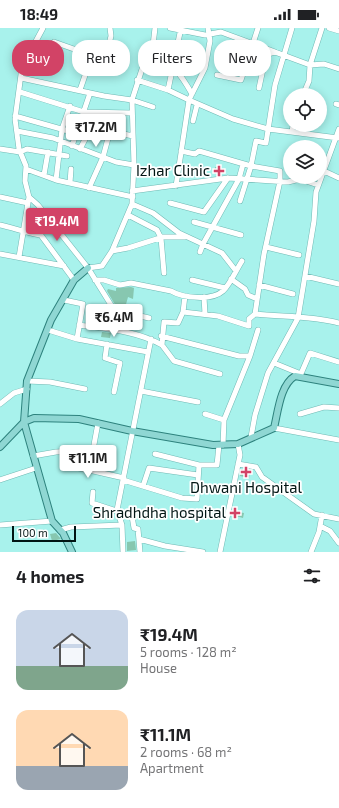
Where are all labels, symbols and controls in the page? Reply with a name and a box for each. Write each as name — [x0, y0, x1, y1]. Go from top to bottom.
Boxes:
text: 18:49 — [20, 5, 58, 23]
chip: Buy — [12, 40, 64, 76]
chip: Rent — [72, 40, 130, 76]
chip: Filters — [138, 40, 206, 76]
chip: New — [214, 40, 271, 76]
map controls — [283, 88, 327, 184]
button: locate — [283, 88, 327, 132]
pin: ₹17.2M — [63, 114, 129, 148]
text: ₹17.2M — [75, 119, 117, 135]
button: layers — [283, 140, 327, 184]
place label: Izhar Clinic — [136, 161, 210, 179]
marker: Izhar Clinic — [213, 165, 225, 177]
pin: ₹19.4M — [24, 208, 90, 242]
text: ₹19.4M — [35, 213, 79, 229]
pin: ₹6.4M — [86, 304, 142, 338]
text: ₹6.4M — [95, 309, 133, 325]
pin: ₹11.1M — [55, 445, 121, 479]
text: ₹11.1M — [68, 450, 108, 466]
marker: Dhwani Hospital — [240, 466, 252, 478]
place label: Dhwani Hospital — [190, 478, 303, 496]
place label: Shradhdha hospital — [93, 503, 227, 521]
marker: Shradhdha hospital — [229, 507, 241, 519]
scale bar — [12, 524, 76, 543]
text: 100 m — [18, 526, 48, 539]
icon: filters — [301, 565, 323, 587]
text: 4 homes — [16, 566, 84, 586]
text: ₹19.4M — [140, 624, 198, 644]
icon: home — [48, 626, 96, 674]
text: 5 rooms · 128 m² — [140, 644, 237, 660]
text: House — [140, 660, 177, 676]
text: ₹11.1M — [140, 724, 191, 744]
icon: home — [48, 726, 96, 774]
text: 2 rooms · 68 m² — [140, 744, 232, 760]
text: Apartment — [140, 760, 204, 776]

